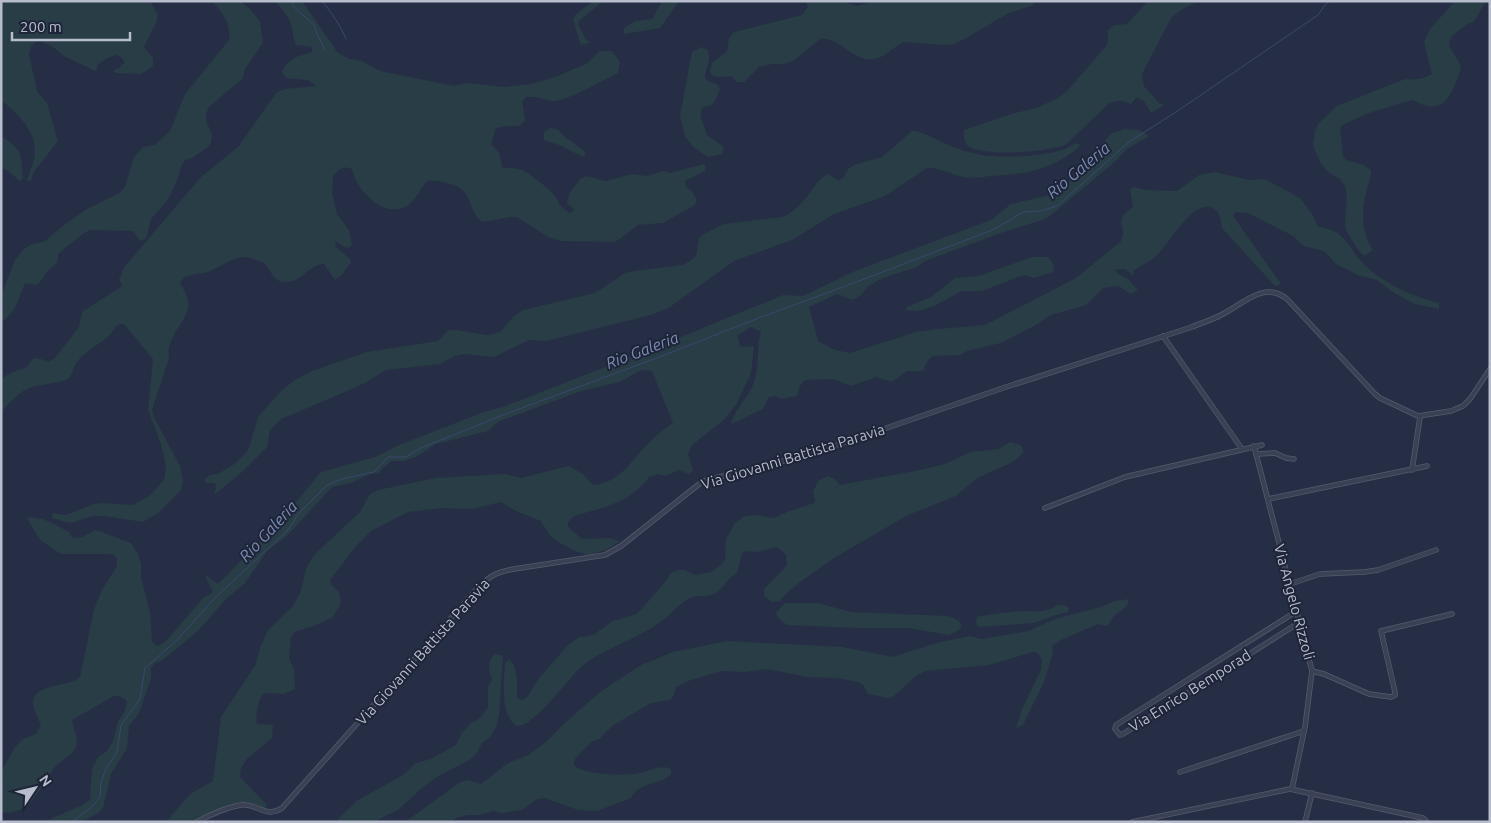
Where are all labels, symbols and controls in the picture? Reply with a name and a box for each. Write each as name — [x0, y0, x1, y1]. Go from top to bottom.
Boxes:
scale bar — [12, 10, 130, 42]
text: 200 m — [20, 18, 62, 35]
water label: Rio Galeria — [1043, 138, 1113, 201]
water label: Rio Galeria — [603, 328, 681, 372]
street label: Via Giovanni Battista Paravia — [699, 420, 887, 493]
water label: Rio Galeria — [235, 497, 301, 565]
street label: Via Angelo Rizzoli — [1271, 542, 1318, 662]
street label: Via Giovanni Battista Paravia — [352, 575, 493, 728]
street label: Via Enrico Bemporad — [1126, 646, 1254, 735]
north arrow — [10, 763, 60, 813]
text: N — [36, 772, 55, 789]

